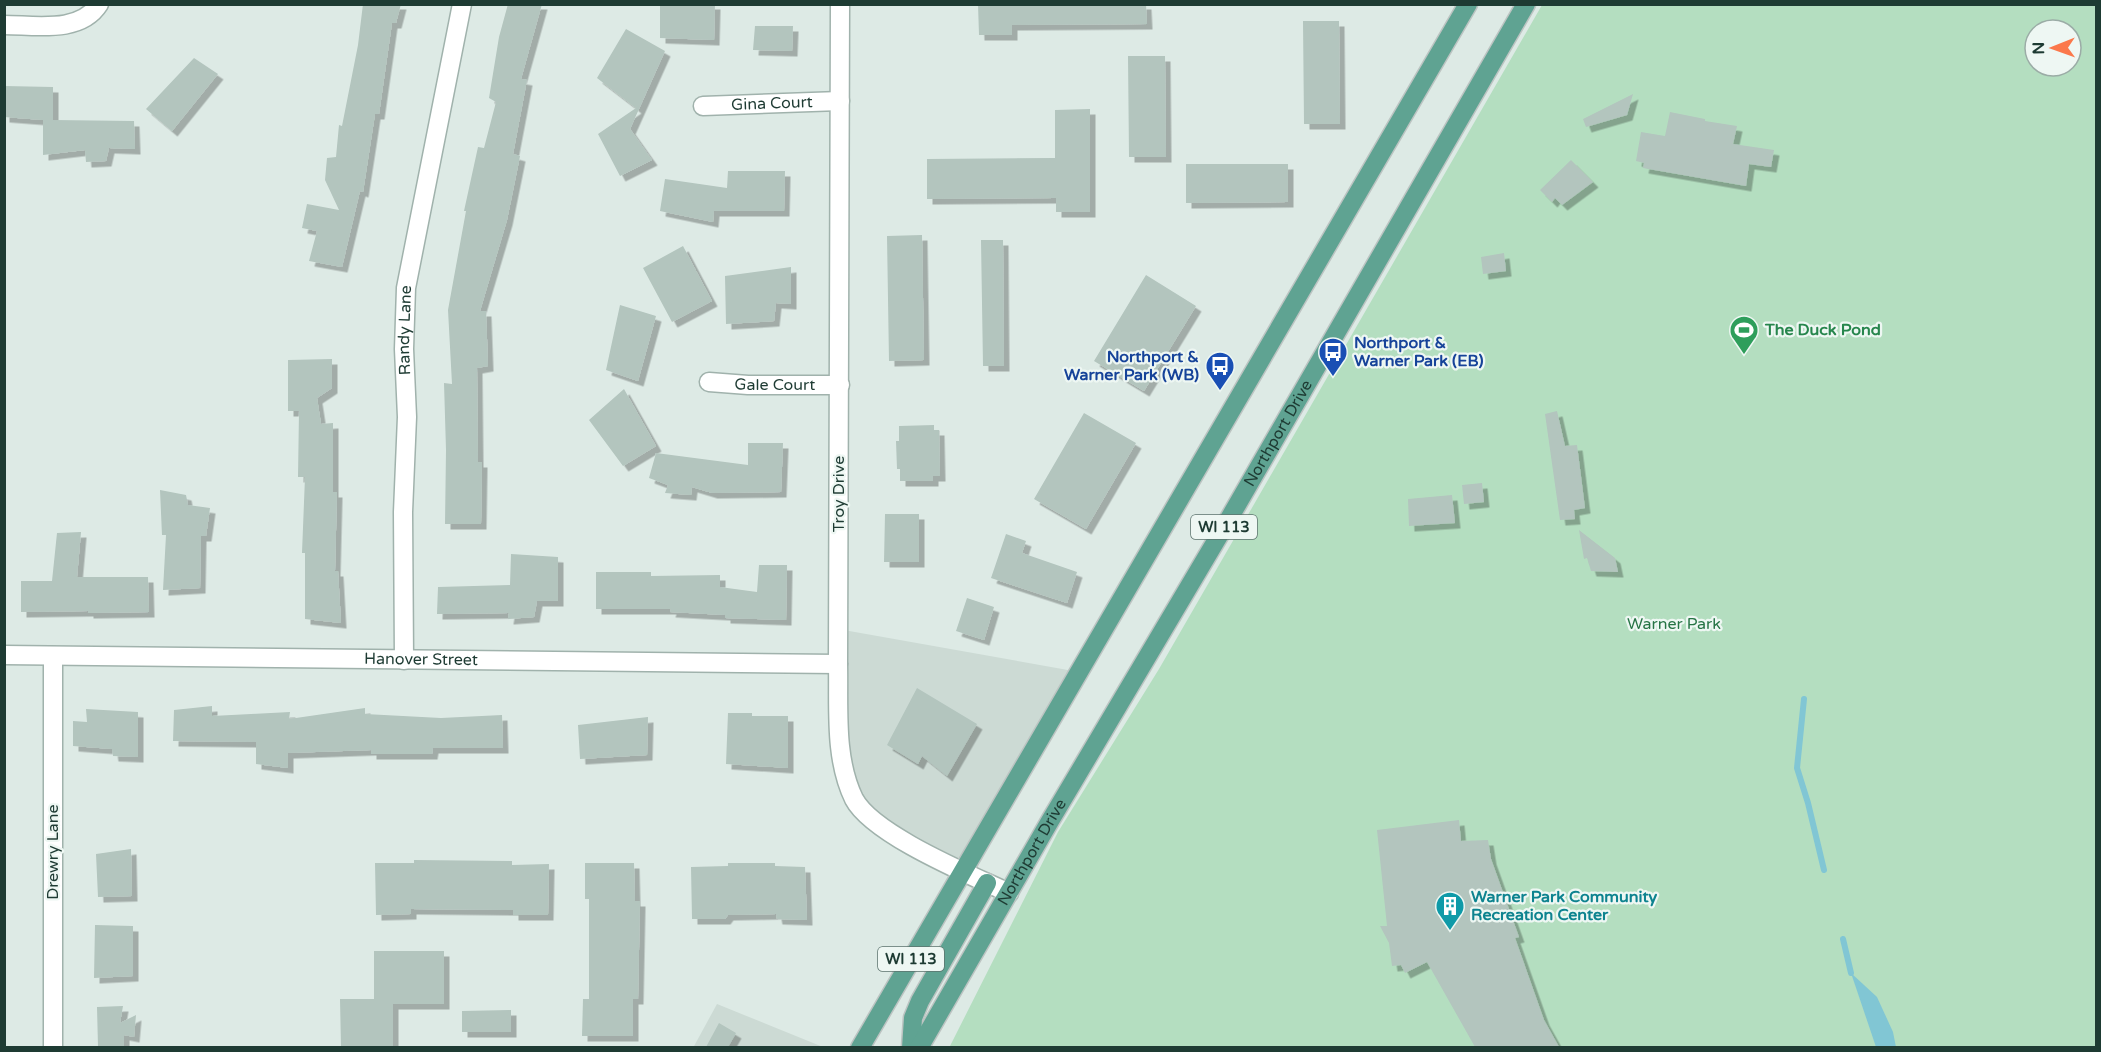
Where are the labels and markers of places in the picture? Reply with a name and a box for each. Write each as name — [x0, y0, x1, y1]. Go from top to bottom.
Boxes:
sports icon: The Duck Pond — [1728, 314, 1760, 356]
place label: The Duck Pond — [1764, 320, 1881, 340]
place label: Northport & Warner Park (EB) — [1354, 333, 1483, 371]
bus stop icon: Northport & Warner Park (EB) — [1317, 336, 1349, 378]
place label: Northport & Warner Park (WB) — [1064, 347, 1199, 385]
bus stop icon: Northport & Warner Park (WB) — [1204, 350, 1236, 392]
place label: Warner Park Community Recreation Center — [1471, 887, 1657, 925]
building icon: Warner Park Community Recreation Center — [1434, 890, 1466, 932]

